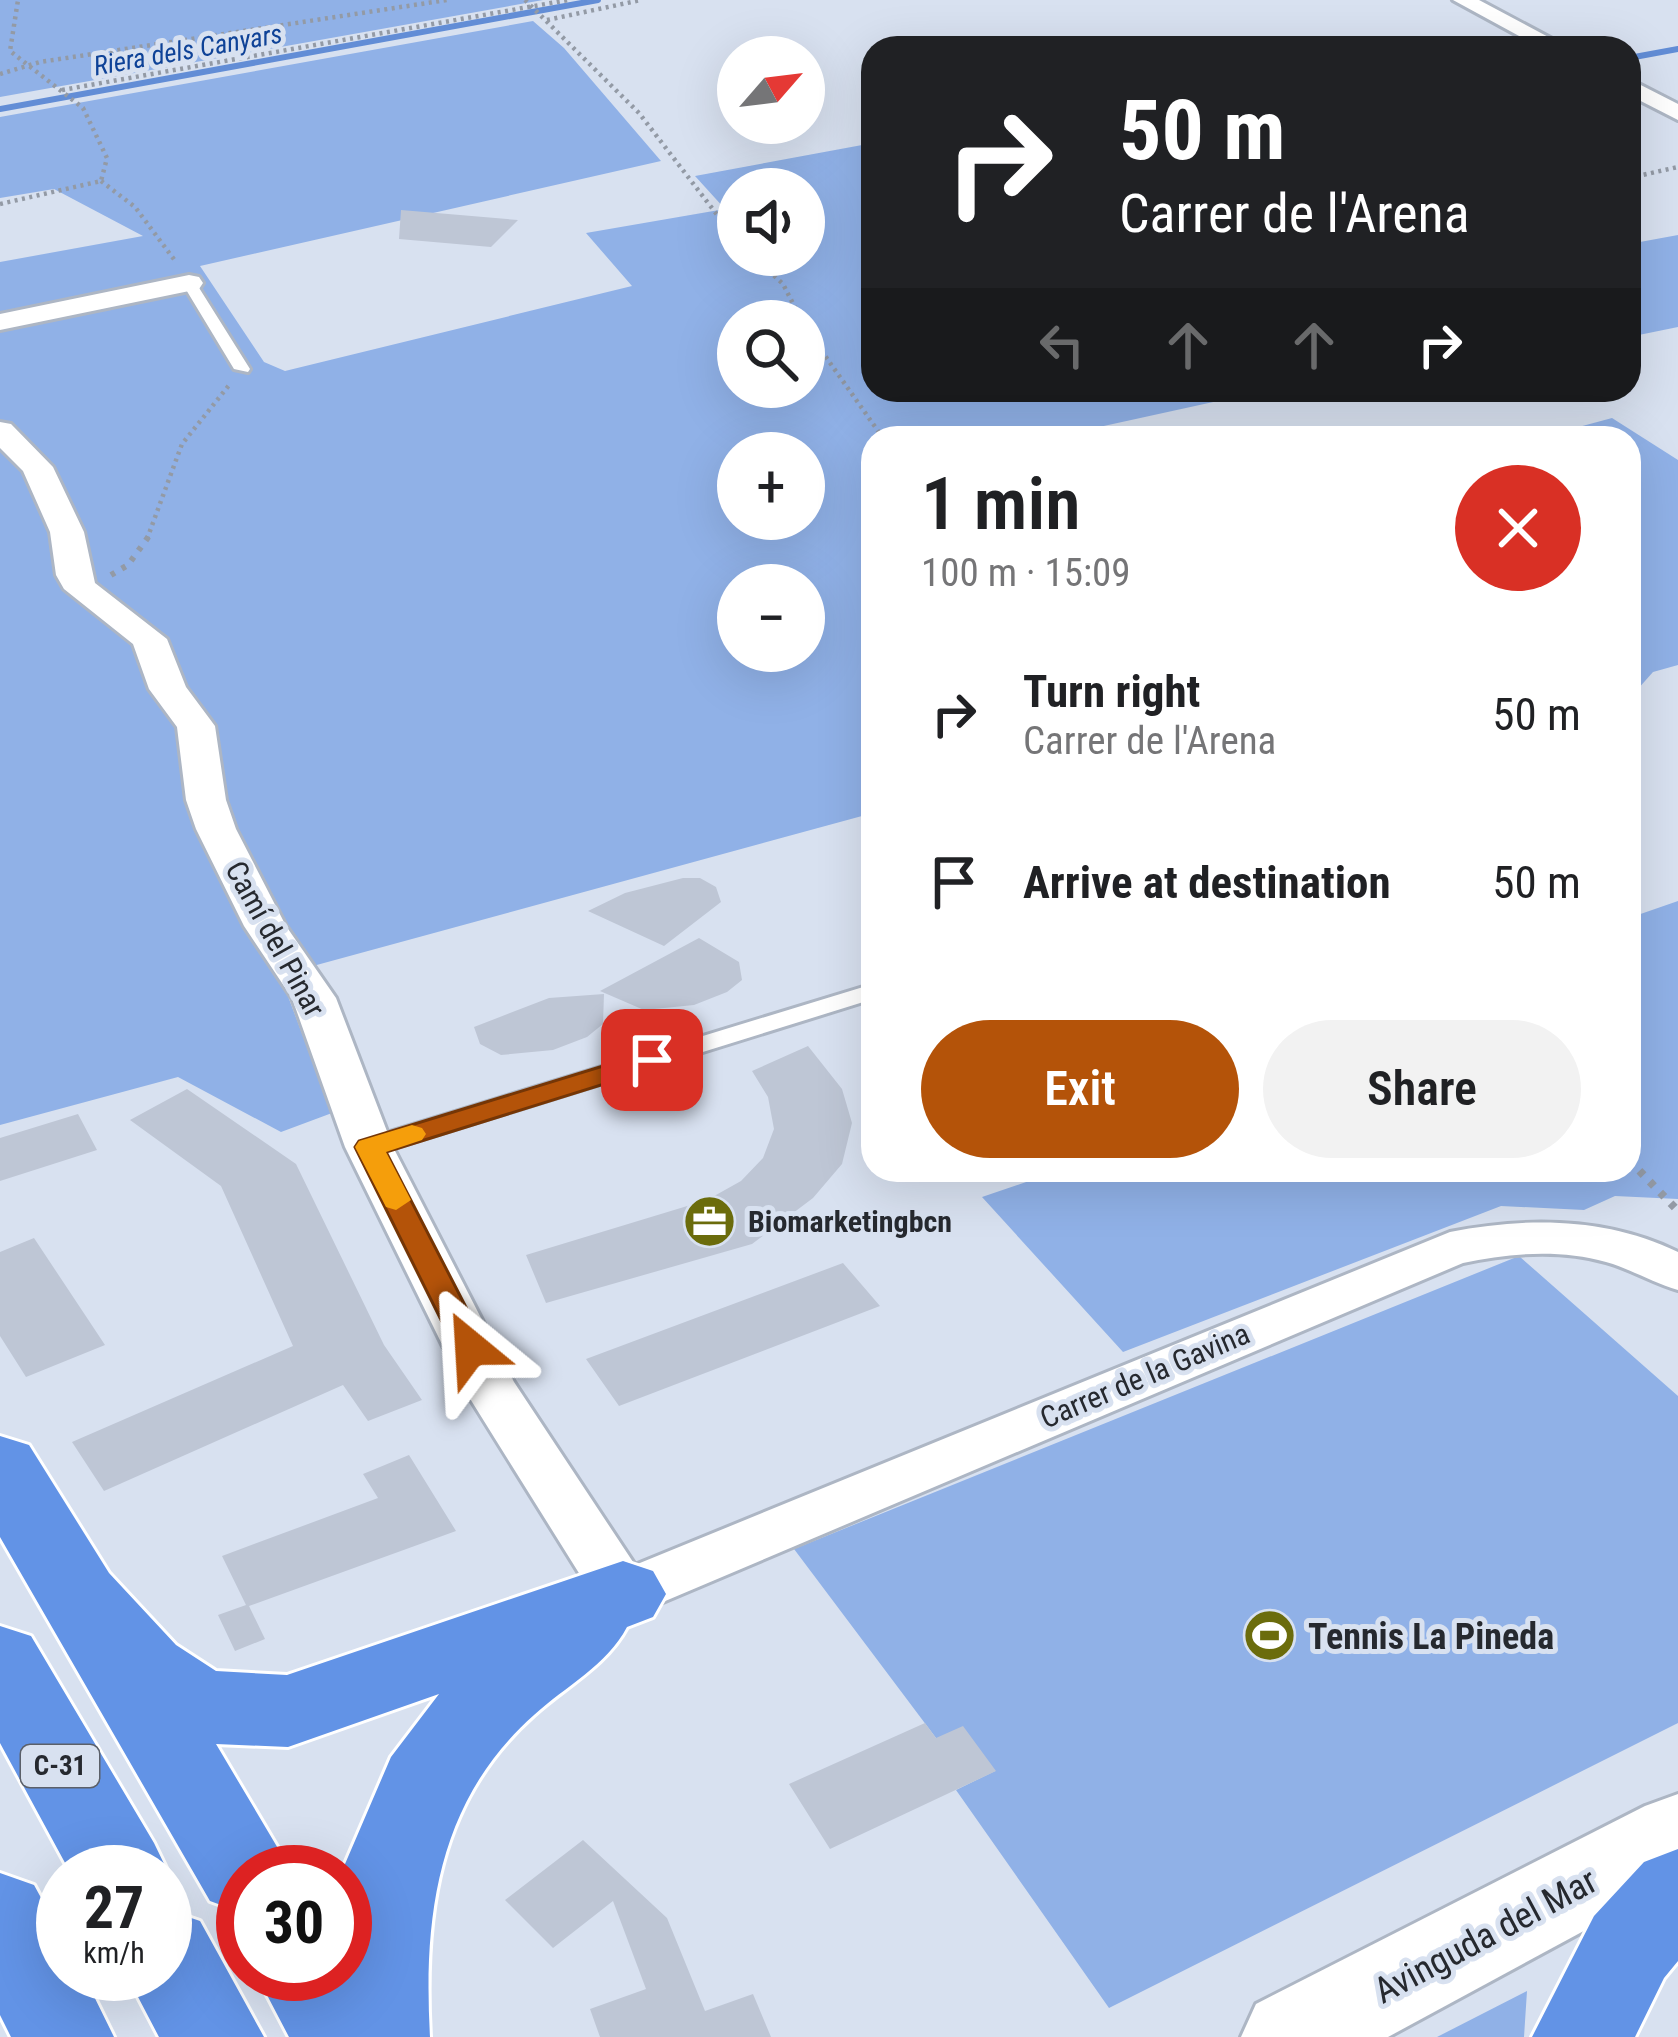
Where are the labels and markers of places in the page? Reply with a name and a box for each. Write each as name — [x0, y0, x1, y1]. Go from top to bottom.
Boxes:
pin — [601, 1009, 703, 1111]
office icon: Biomarketingbcn — [681, 1194, 737, 1250]
place label: Biomarketingbcn — [748, 1204, 952, 1239]
sports icon: Tennis La Pineda — [1241, 1608, 1297, 1664]
place label: Tennis La Pineda — [1308, 1616, 1554, 1658]

